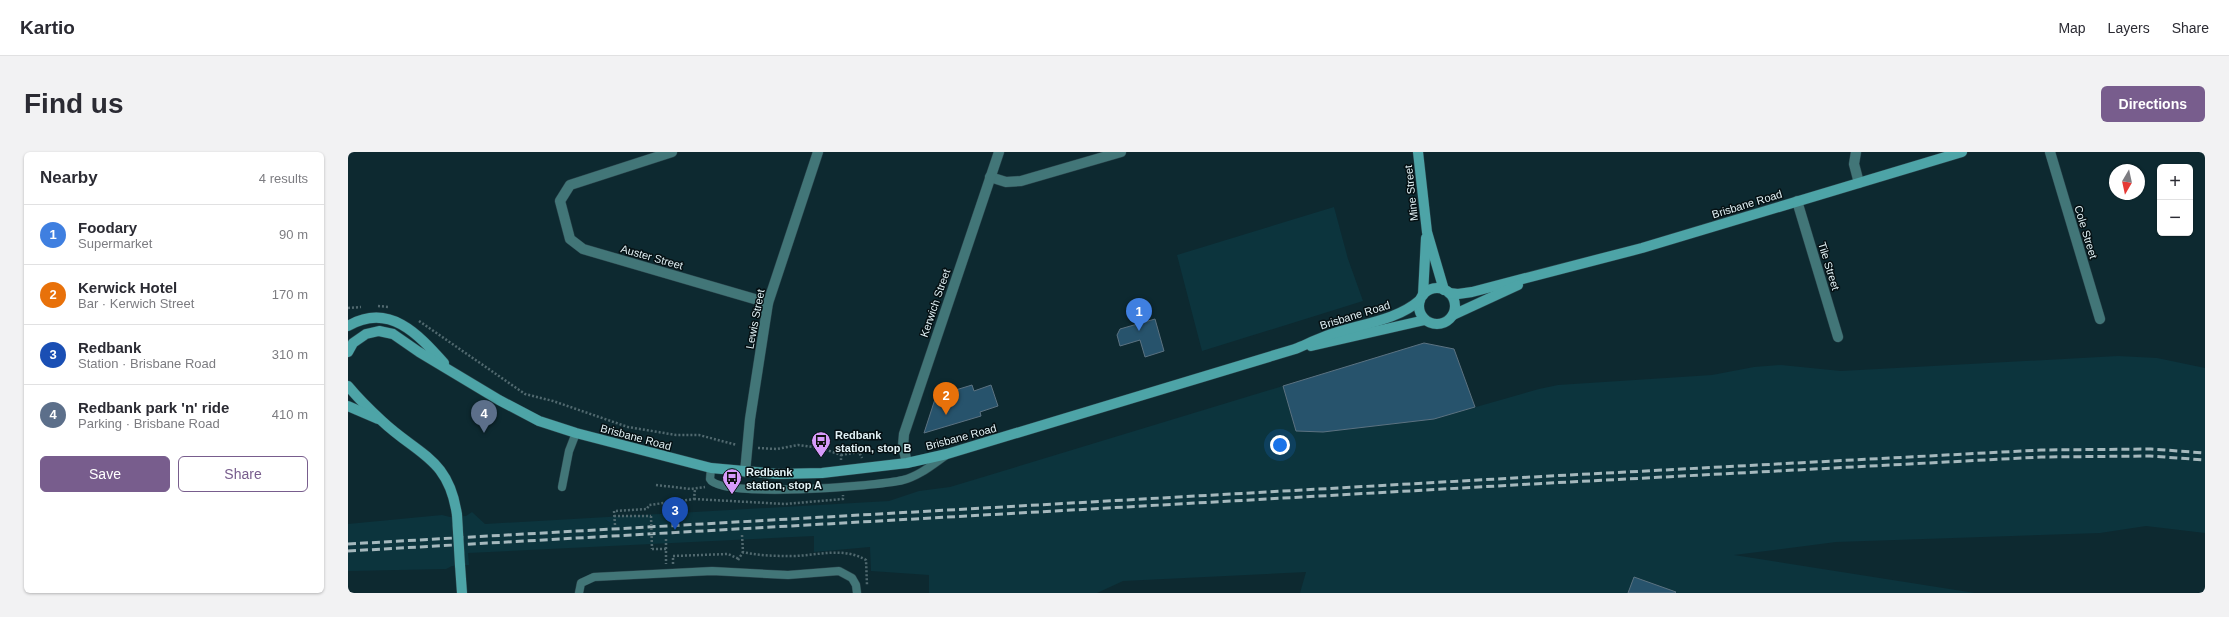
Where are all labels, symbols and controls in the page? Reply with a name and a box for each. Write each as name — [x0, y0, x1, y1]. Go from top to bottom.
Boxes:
text: Kartio — [20, 17, 75, 38]
text: Map — [2058, 20, 2086, 36]
text: Layers — [2108, 20, 2150, 36]
text: Share — [2172, 20, 2209, 36]
button: Directions — [2101, 86, 2205, 122]
text: Find us — [24, 88, 124, 119]
street label: Mine Street — [1402, 164, 1420, 222]
north arrow — [2109, 164, 2145, 200]
map controls — [2157, 164, 2193, 236]
button: + — [2157, 164, 2193, 200]
text: Nearby — [40, 168, 98, 187]
text: 4 results — [259, 171, 308, 186]
street label: Brisbane Road — [1710, 188, 1784, 220]
button: − — [2157, 200, 2193, 236]
street label: Cole Street — [2072, 204, 2100, 260]
text: Foodary — [78, 219, 137, 236]
text: 1 — [49, 227, 57, 242]
text: 90 m — [279, 227, 308, 242]
text: Supermarket — [78, 236, 152, 251]
street label: Tile Street — [1816, 240, 1842, 292]
street label: Auster Street — [619, 242, 685, 272]
street label: Kerwich Street — [918, 267, 952, 339]
text: Kerwick Hotel — [78, 279, 177, 296]
text: 2 — [49, 287, 57, 302]
text: 170 m — [272, 287, 308, 302]
street label: Lewis Street — [743, 288, 767, 350]
text: Bar · Kerwich Street — [78, 296, 194, 311]
pin: 1 — [1126, 298, 1152, 331]
street label: Brisbane Road — [1318, 299, 1392, 331]
text: Redbank — [78, 339, 141, 356]
text: 3 — [49, 347, 57, 362]
text: 310 m — [272, 347, 308, 362]
text: Station · Brisbane Road — [78, 356, 216, 371]
pin: 2 — [933, 382, 959, 415]
text: Redbank park 'n' ride — [78, 399, 229, 416]
pin: 4 — [471, 400, 497, 433]
text: 4 — [49, 407, 57, 422]
text: 410 m — [272, 407, 308, 422]
text: Parking · Brisbane Road — [78, 416, 220, 431]
street label: Brisbane Road — [599, 422, 673, 452]
street label: Brisbane Road — [924, 422, 998, 452]
place label: Redbank station, stop B — [835, 429, 911, 454]
bus stop icon: Redbank station, stop B — [810, 430, 832, 458]
your location — [1270, 435, 1290, 455]
button: Save — [40, 456, 170, 492]
button: Share — [178, 456, 308, 492]
place label: Redbank station, stop A — [746, 466, 822, 491]
bus stop icon: Redbank station, stop A — [721, 467, 743, 495]
pin: 3 — [662, 497, 688, 530]

